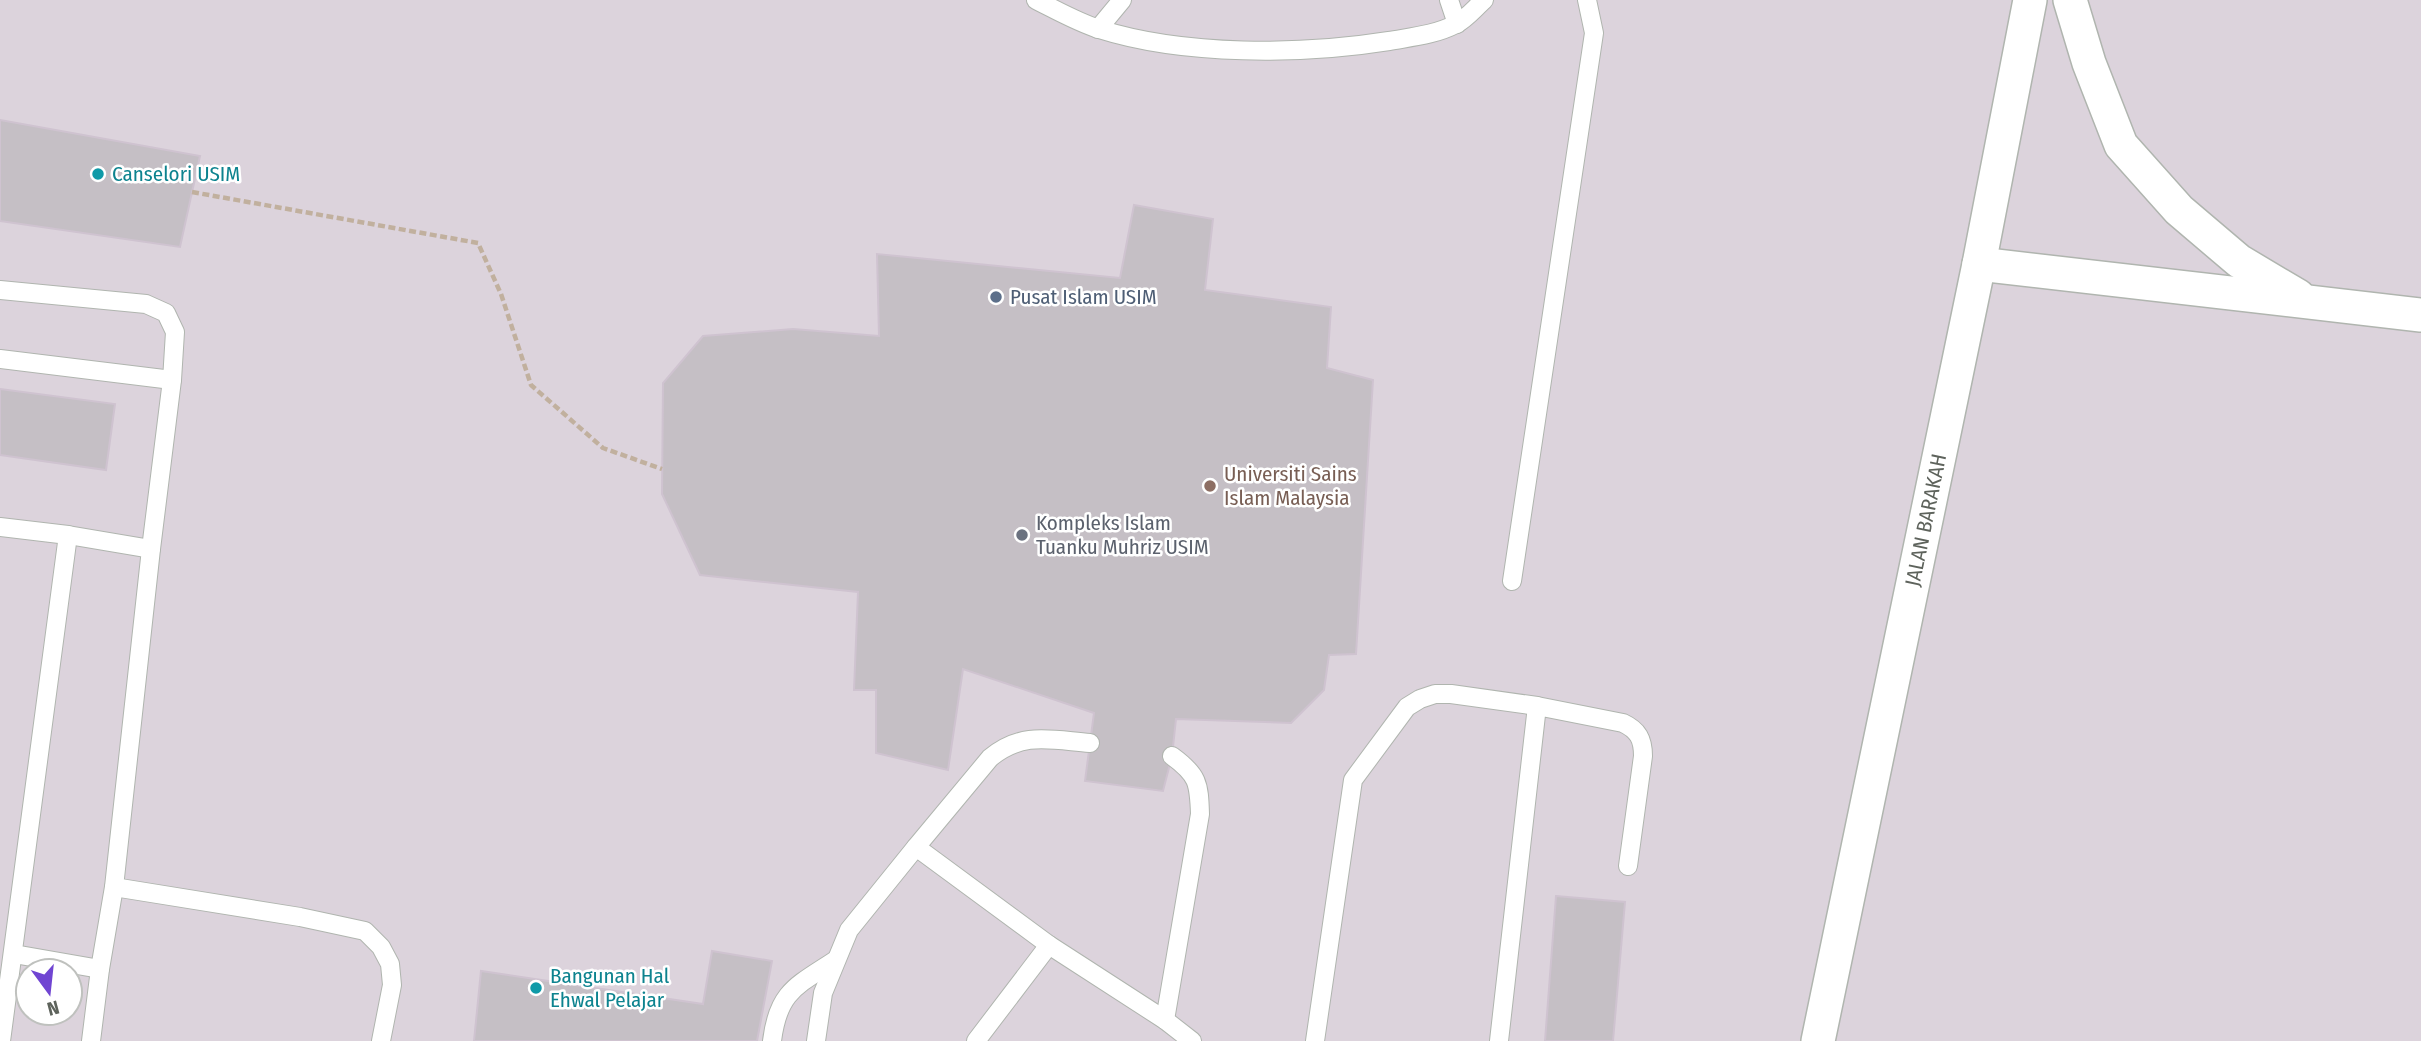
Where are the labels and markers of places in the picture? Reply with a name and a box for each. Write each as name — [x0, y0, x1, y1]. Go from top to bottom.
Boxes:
place label: Canselori USIM — [112, 161, 240, 187]
marker: Canselori USIM — [90, 166, 106, 182]
place label: Pusat Islam USIM — [1010, 284, 1157, 310]
marker: Pusat Islam USIM — [988, 289, 1004, 305]
place label: Universiti Sains Islam Malaysia — [1224, 461, 1357, 511]
marker: Universiti Sains Islam Malaysia — [1202, 478, 1218, 494]
place label: Kompleks Islam Tuanku Muhriz USIM — [1036, 510, 1209, 560]
marker: Kompleks Islam Tuanku Muhriz USIM — [1014, 527, 1030, 543]
place label: Bangunan Hal Ehwal Pelajar — [550, 963, 670, 1013]
marker: Bangunan Hal Ehwal Pelajar — [528, 980, 544, 996]

